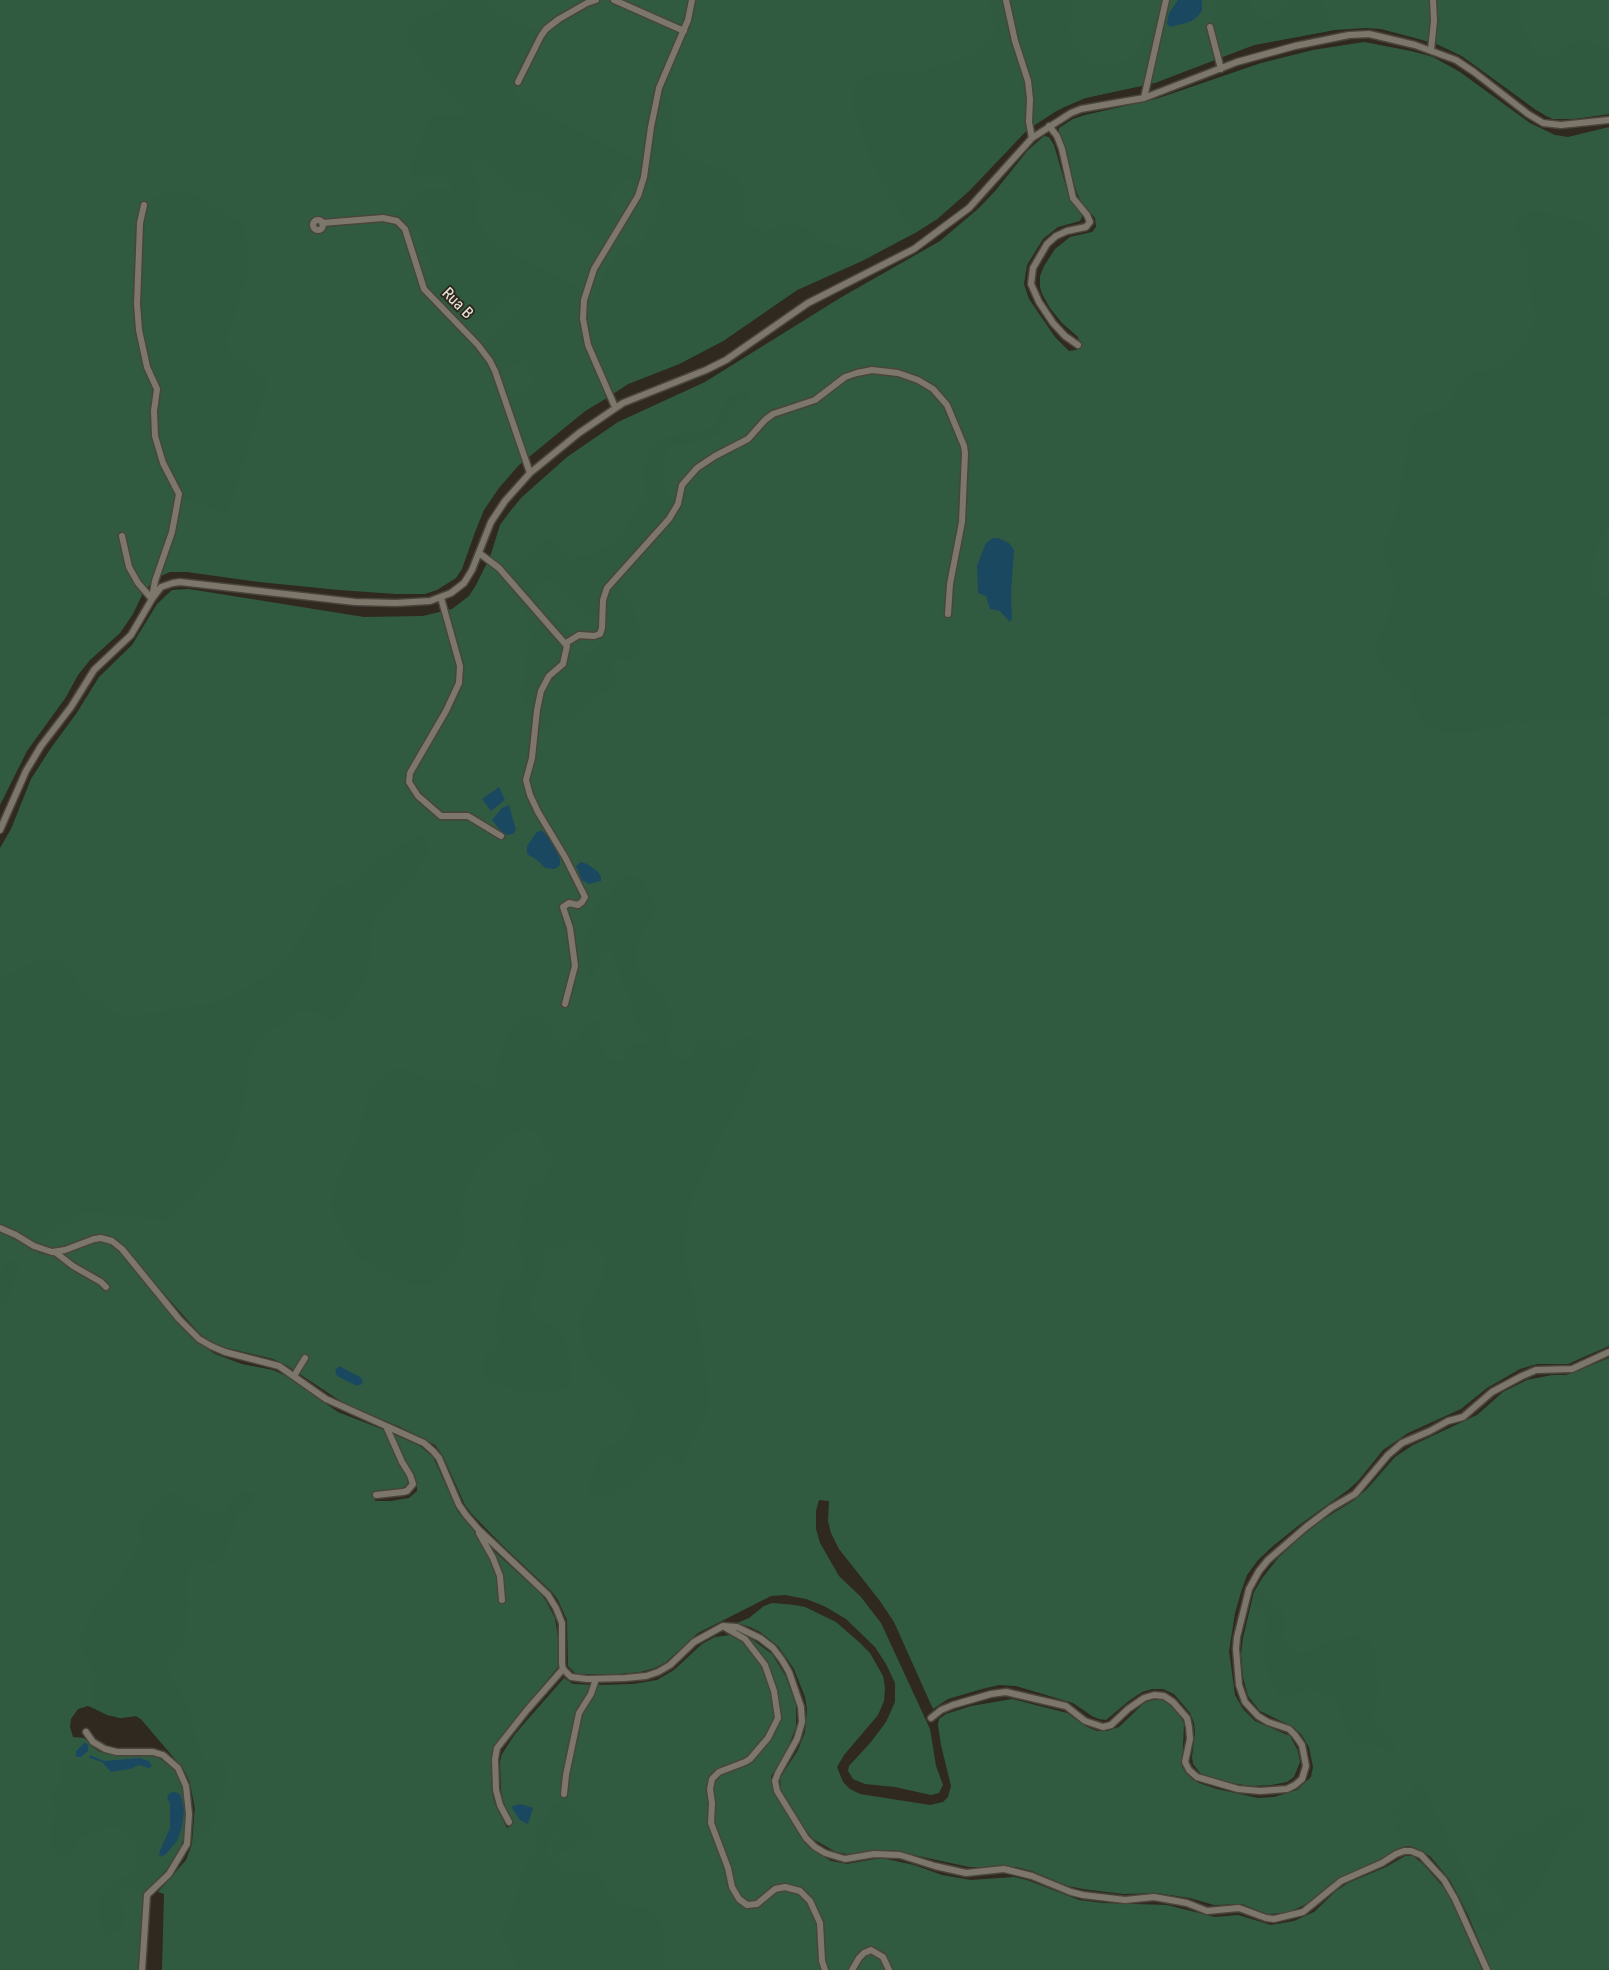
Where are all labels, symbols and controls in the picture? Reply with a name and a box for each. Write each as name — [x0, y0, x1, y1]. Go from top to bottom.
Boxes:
street label: Rua B — [437, 284, 477, 324]

